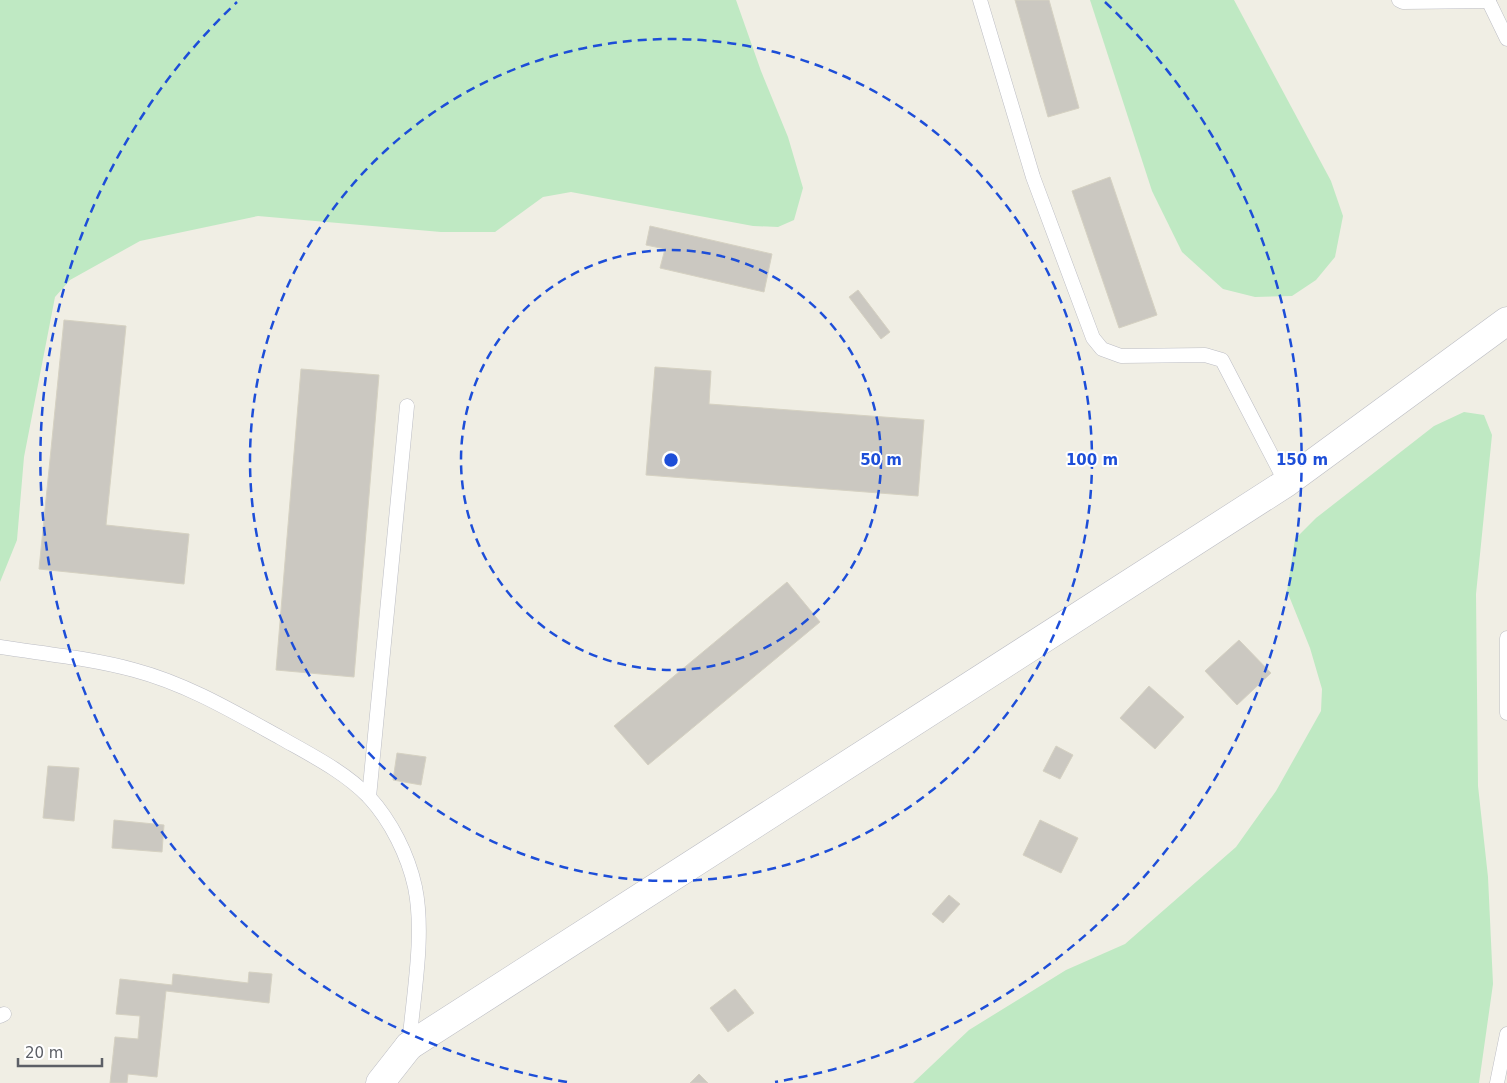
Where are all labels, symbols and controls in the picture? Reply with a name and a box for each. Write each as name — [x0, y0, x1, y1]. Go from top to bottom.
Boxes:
centre of rings — [662, 451, 680, 469]
text: 50 m — [860, 451, 902, 469]
text: 100 m — [1066, 451, 1118, 469]
text: 150 m — [1276, 451, 1328, 469]
scale bar — [18, 1036, 101, 1068]
text: 20 m — [25, 1044, 63, 1062]

